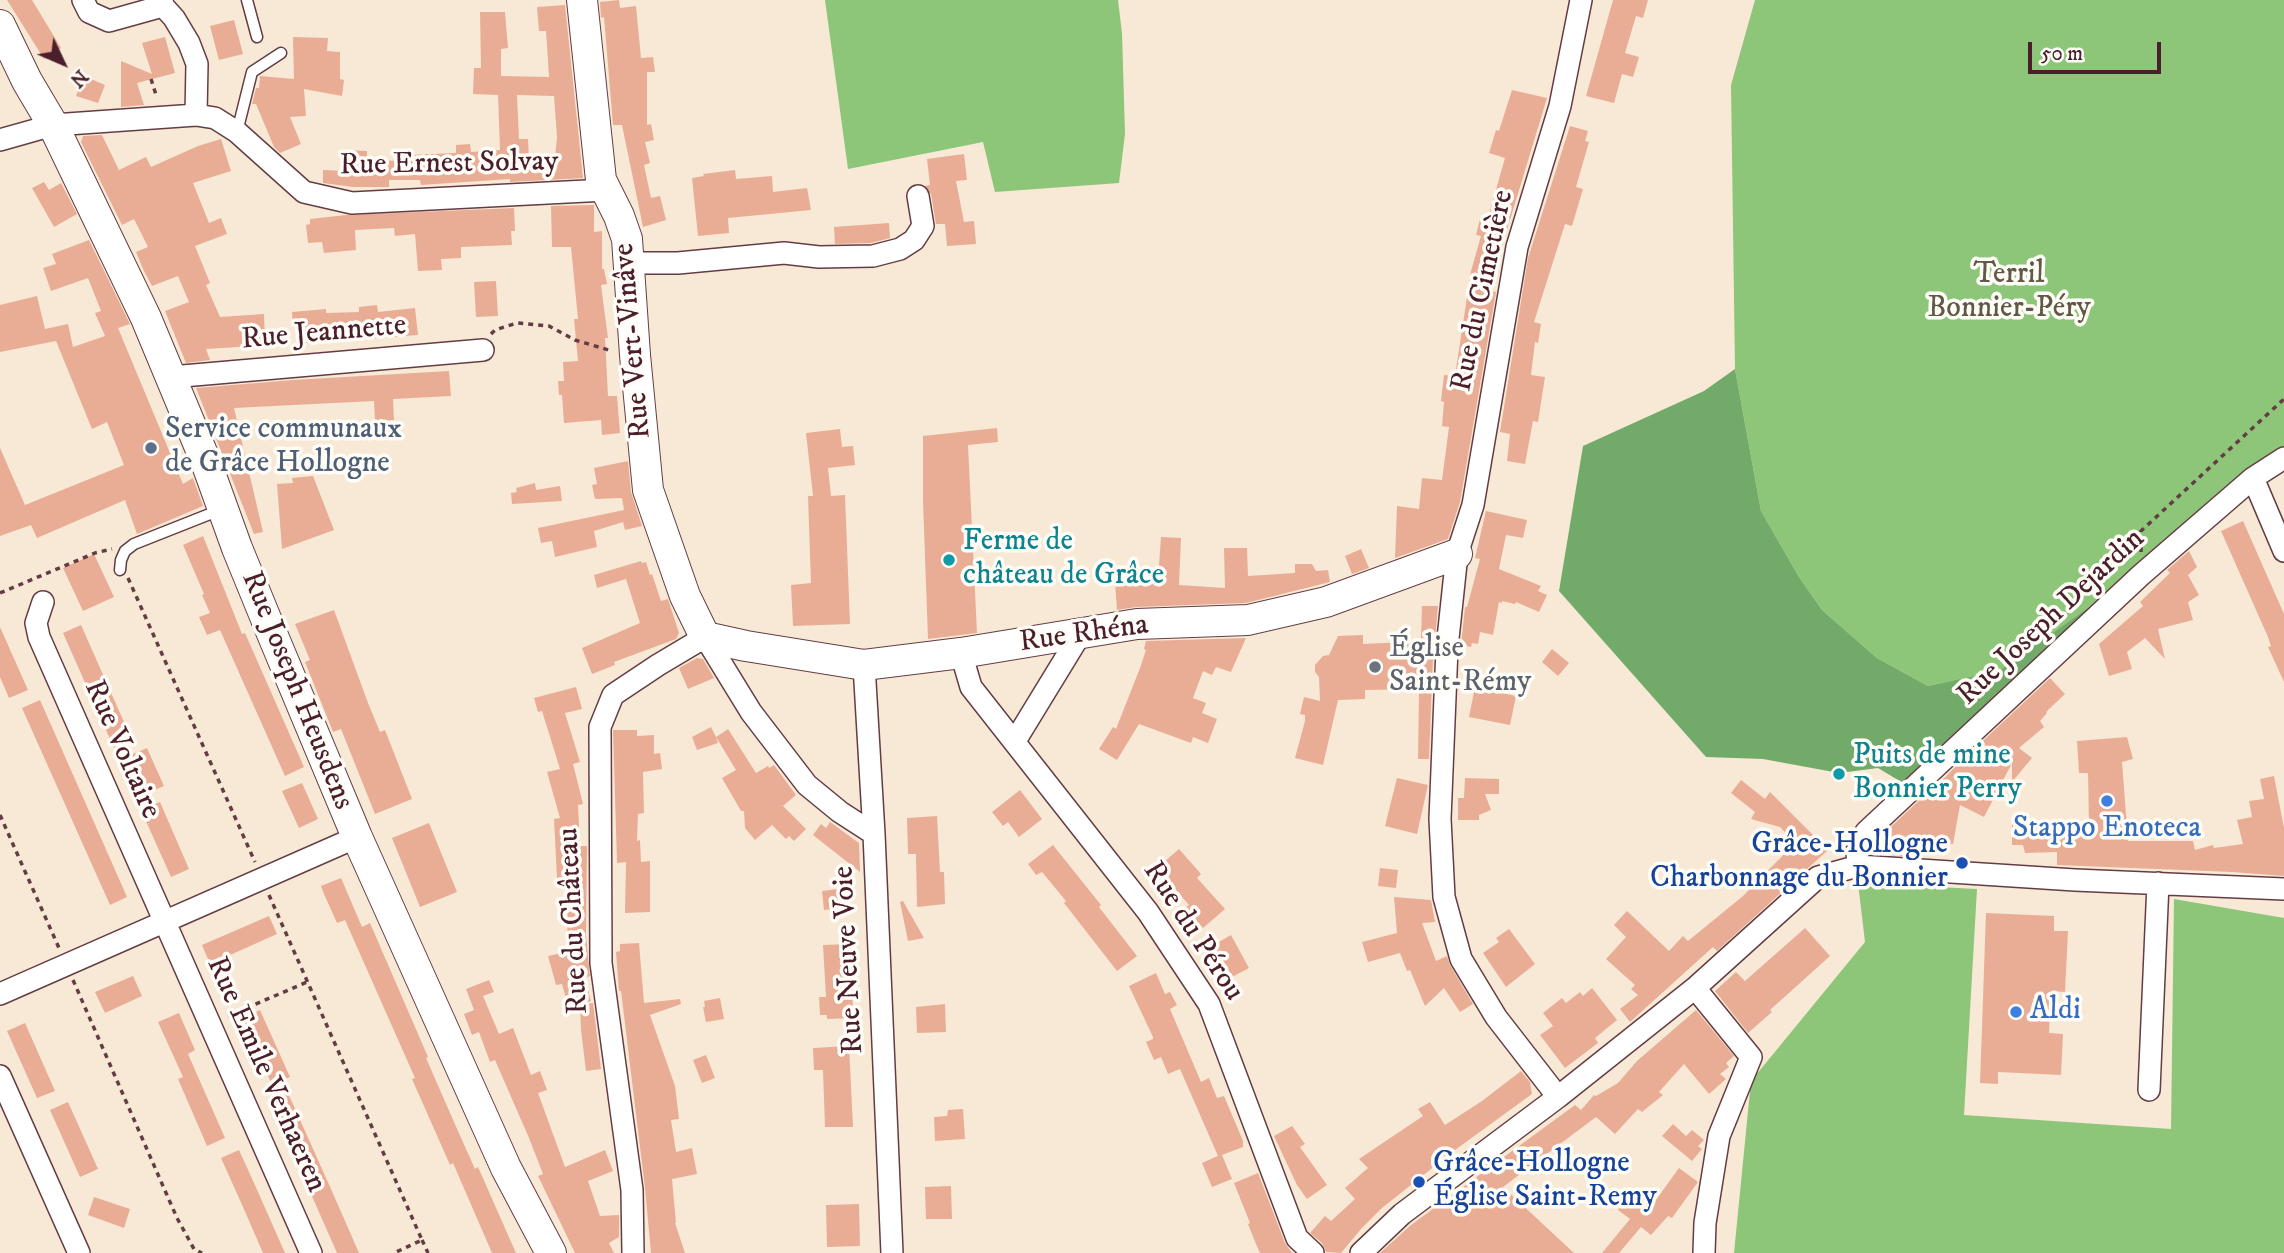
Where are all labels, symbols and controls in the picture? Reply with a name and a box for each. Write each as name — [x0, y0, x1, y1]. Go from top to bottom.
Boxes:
north arrow — [28, 28, 98, 98]
scale bar — [2032, 28, 2165, 72]
text: 50 m — [2041, 41, 2083, 67]
text: N — [65, 64, 92, 92]
street label: Rue Ernest Solvay — [339, 145, 559, 185]
street label: Rue du Cimetière — [1445, 187, 1523, 395]
street label: Rue Vert-Vinâve — [608, 242, 660, 440]
park label: Terril Bonnier-Péry — [1927, 258, 2091, 328]
street label: Rue Jeannette — [240, 309, 408, 359]
place label: Service communaux de Grâce Hollogne — [165, 413, 402, 484]
marker: Service communaux de Grâce Hollogne — [143, 440, 159, 456]
street label: Rue Joseph Dejardin — [1951, 522, 2153, 714]
place label: Ferme de château de Grâce — [963, 525, 1164, 596]
marker: Ferme de château de Grâce — [941, 552, 957, 568]
street label: Rue Joseph Heusdens — [232, 567, 360, 815]
street label: Rue Rhéna — [1017, 608, 1151, 662]
place label: Église Saint-Rémy — [1389, 632, 1531, 702]
marker: Église Saint-Rémy — [1367, 659, 1383, 675]
street label: Rue Voltaire — [75, 675, 167, 825]
place label: Puits de mine Bonnier Perry — [1853, 739, 2022, 810]
marker: Puits de mine Bonnier Perry — [1831, 766, 1847, 782]
marker: Stappo Enoteca — [2099, 793, 2115, 809]
place label: Stappo Enoteca — [2013, 812, 2201, 848]
street label: Rue du Château — [552, 827, 598, 1015]
place label: Grâce-Hollogne Charbonnage du Bonnier — [1650, 828, 1948, 898]
marker: Grâce-Hollogne Charbonnage du Bonnier — [1954, 855, 1970, 871]
street label: Rue du Pérou — [1134, 856, 1250, 1008]
street label: Rue Neuve Voie — [827, 865, 873, 1055]
street label: Rue Emile Verhaeren — [197, 952, 333, 1198]
place label: Aldi — [2030, 994, 2081, 1030]
marker: Aldi — [2008, 1004, 2024, 1020]
place label: Grâce-Hollogne Église Saint-Remy — [1433, 1147, 1657, 1218]
marker: Grâce-Hollogne Église Saint-Remy — [1411, 1174, 1427, 1190]

